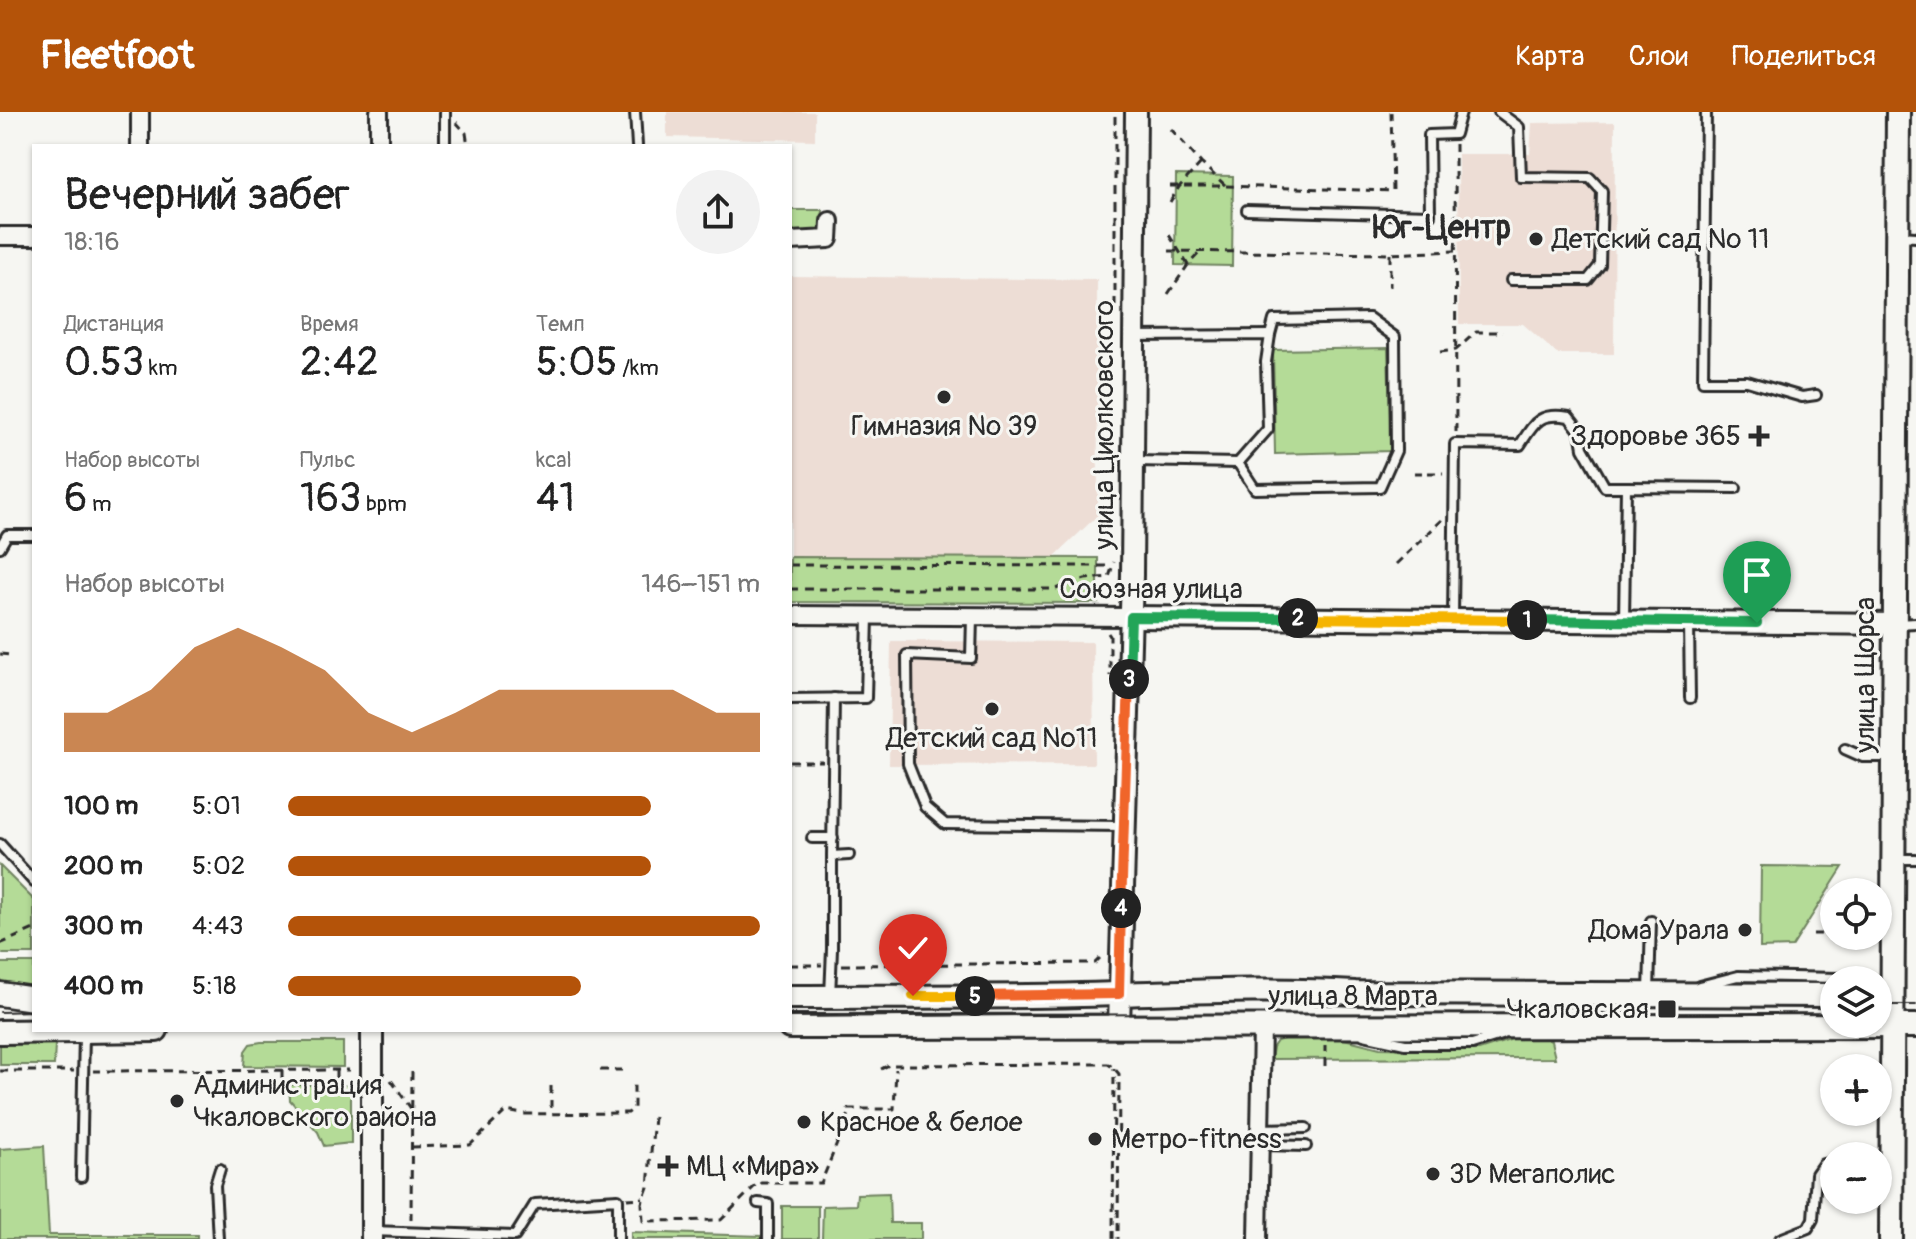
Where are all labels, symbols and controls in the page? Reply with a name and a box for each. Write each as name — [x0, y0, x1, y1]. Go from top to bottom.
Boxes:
text: Fleetfoot — [40, 32, 194, 80]
text: Карта — [1515, 39, 1585, 74]
text: Слои — [1629, 39, 1688, 74]
text: Поделиться — [1732, 39, 1876, 74]
text: Вечерний забег — [64, 168, 350, 223]
button: share — [676, 170, 760, 254]
district label: Юг-Центр — [1372, 208, 1511, 248]
place label: Детский сад № 11 — [1551, 222, 1769, 257]
text: 18:16 — [64, 226, 120, 258]
marker: Детский сад № 11 — [1527, 230, 1545, 248]
street label: улица Циолковского — [1087, 300, 1122, 551]
text: Дистанция — [64, 310, 164, 338]
text: Время — [300, 310, 359, 338]
text: Темп — [536, 310, 585, 338]
text: 0.53 — [64, 338, 144, 387]
text: 2:42 — [300, 338, 379, 387]
text: 5:05 — [536, 338, 617, 387]
text: km — [144, 354, 178, 382]
text: /km — [617, 354, 659, 382]
marker: Гимназия № 39 — [935, 388, 953, 406]
place label: Гимназия № 39 — [851, 409, 1037, 444]
place label: Здоровье 365 — [1570, 419, 1741, 454]
marker: Здоровье 365 — [1748, 425, 1770, 447]
text: Набор высоты — [64, 446, 200, 474]
text: Пульс — [300, 446, 355, 474]
text: kcal — [536, 446, 572, 474]
text: 6 — [64, 474, 87, 523]
text: 163 — [300, 474, 361, 523]
text: 41 — [536, 474, 575, 523]
text: m — [87, 490, 112, 518]
text: bpm — [361, 490, 407, 518]
pin — [1723, 541, 1791, 623]
icon: arrive — [1735, 553, 1779, 597]
text: Набор высоты — [64, 568, 225, 600]
text: 146–151 m — [641, 568, 760, 600]
street label: Союзная улица — [1059, 572, 1243, 607]
street label: улица Щорса — [1848, 597, 1883, 754]
pin: 2 — [1278, 598, 1318, 638]
pin: 1 — [1507, 600, 1547, 640]
text: 2 — [1292, 604, 1304, 632]
text: 1 — [1523, 606, 1531, 634]
pin: 3 — [1109, 659, 1149, 699]
text: 3 — [1123, 665, 1135, 693]
marker: Детский сад №11 — [983, 700, 1001, 718]
place label: Детский сад №11 — [885, 721, 1098, 756]
text: 100 m — [64, 790, 138, 822]
text: 5:01 — [192, 790, 241, 822]
text: 200 m — [64, 850, 143, 882]
text: 5:02 — [192, 850, 245, 882]
map controls — [1820, 878, 1892, 1214]
button: locate — [1820, 878, 1892, 950]
pin: 4 — [1101, 888, 1141, 928]
text: 4 — [1115, 894, 1127, 922]
text: 300 m — [64, 910, 143, 942]
text: 4:43 — [192, 910, 244, 942]
place label: Дома Урала — [1588, 913, 1729, 948]
pin — [879, 914, 947, 996]
marker: Дома Урала — [1736, 921, 1754, 939]
icon: check — [891, 926, 935, 970]
button: layers — [1820, 966, 1892, 1038]
text: 400 m — [64, 970, 143, 1002]
text: 5:18 — [192, 970, 236, 1002]
pin: 5 — [955, 976, 995, 1016]
street label: улица 8 Марта — [1267, 979, 1438, 1014]
text: 5 — [969, 982, 981, 1010]
place label: Чкаловская — [1506, 992, 1649, 1027]
marker: Чкаловская — [1656, 998, 1678, 1020]
button: + — [1820, 1054, 1892, 1126]
place label: Администрация Чкаловского района — [193, 1068, 437, 1135]
marker: Администрация Чкаловского района — [168, 1092, 186, 1110]
place label: Красное & белое — [820, 1105, 1023, 1140]
marker: Красное & белое — [795, 1113, 813, 1131]
place label: Метро-fitness — [1111, 1122, 1282, 1157]
marker: Метро-fitness — [1086, 1130, 1104, 1148]
button: − — [1820, 1142, 1892, 1214]
place label: МЦ «Мира» — [686, 1149, 819, 1184]
marker: МЦ «Мира» — [657, 1155, 679, 1177]
place label: 3D Мегаполис — [1449, 1157, 1616, 1192]
marker: 3D Мегаполис — [1424, 1165, 1442, 1183]

